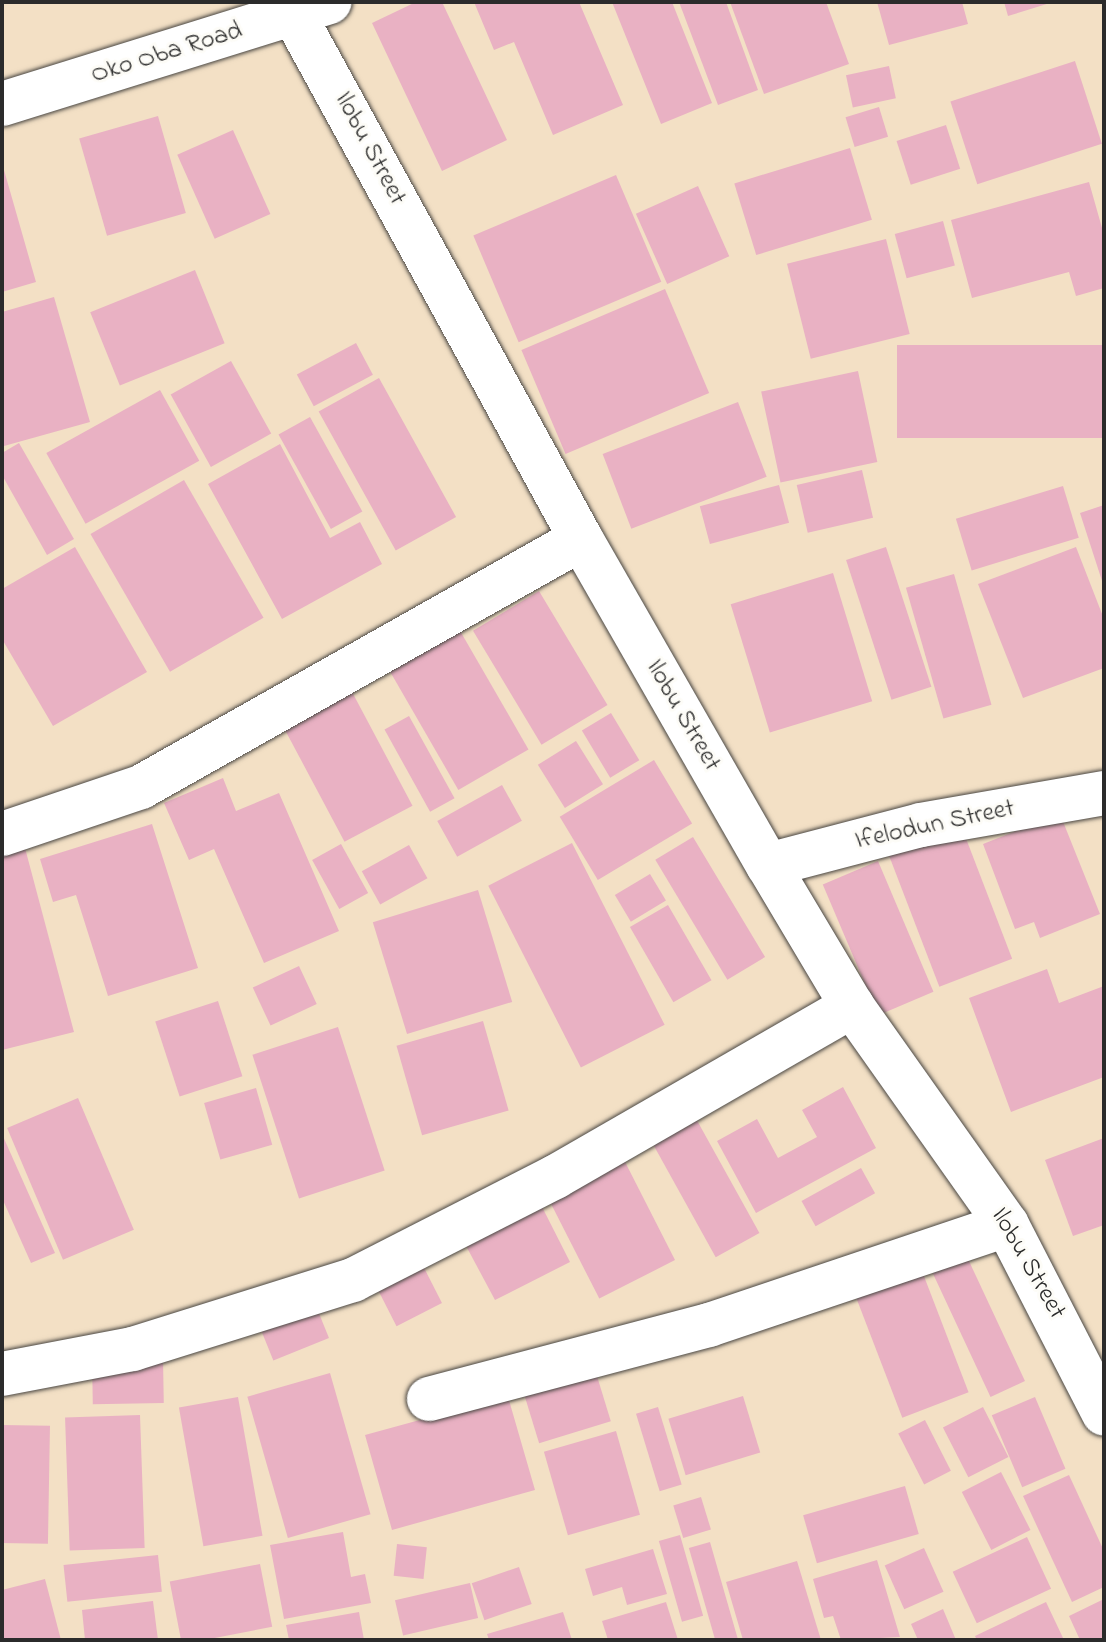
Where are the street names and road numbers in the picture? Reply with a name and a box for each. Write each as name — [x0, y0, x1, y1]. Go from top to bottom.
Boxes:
street label: Oko Oba Road — [88, 16, 246, 92]
street label: Ilobu Street — [326, 87, 412, 211]
street label: Ilobu Street — [638, 655, 726, 777]
street label: Ifelodun Street — [853, 794, 1017, 858]
street label: Ilobu Street — [983, 1203, 1071, 1325]

